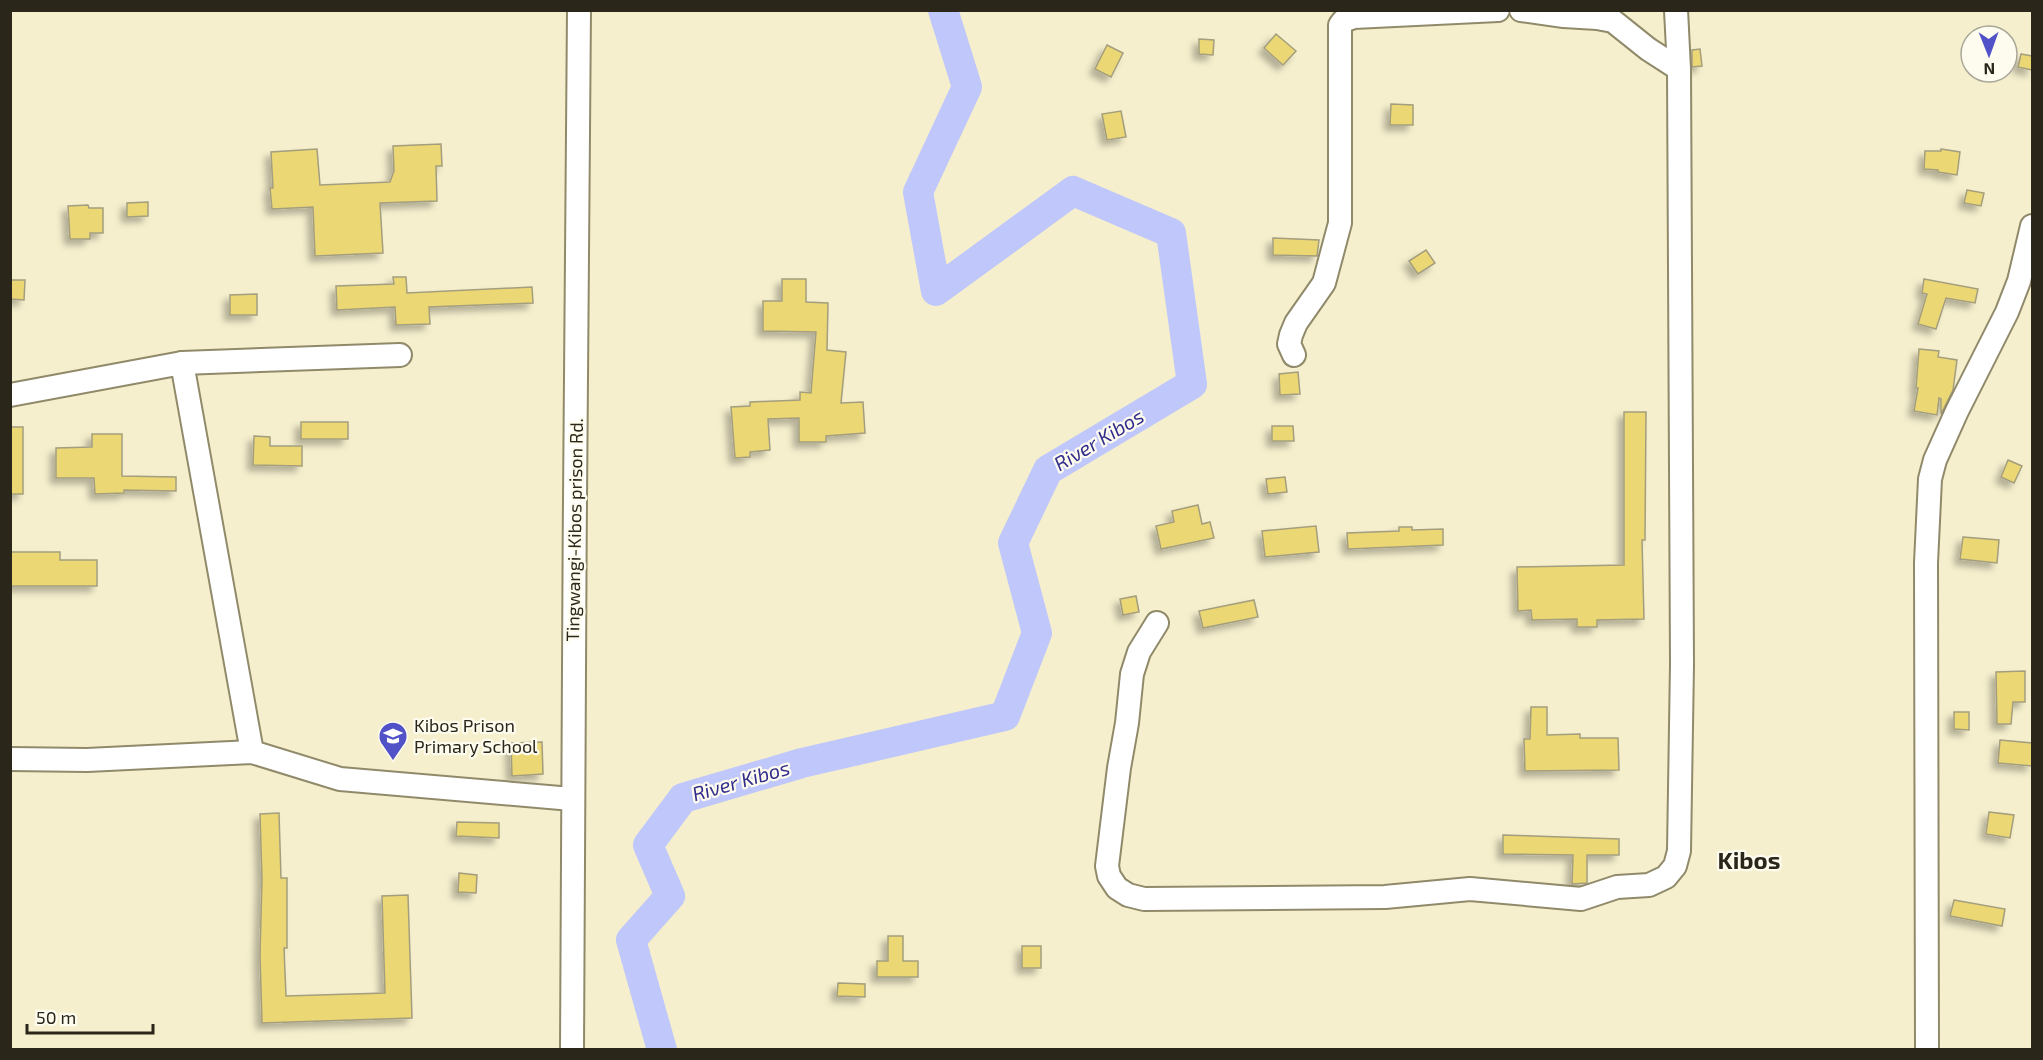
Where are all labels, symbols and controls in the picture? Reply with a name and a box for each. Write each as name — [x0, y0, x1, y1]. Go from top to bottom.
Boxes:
north arrow — [1959, 24, 2019, 84]
text: N — [1983, 60, 1995, 79]
water label: River Kibos — [1049, 403, 1148, 475]
street label: Tingwangi-Kibos prison Rd. — [561, 418, 587, 642]
place label: Kibos Prison Primary School — [414, 714, 538, 757]
school or university icon: Kibos Prison Primary School — [377, 720, 409, 762]
water label: River Kibos — [689, 755, 792, 805]
district label: Kibos — [1718, 845, 1781, 874]
scale bar — [27, 997, 153, 1035]
text: 50 m — [36, 1006, 76, 1028]

